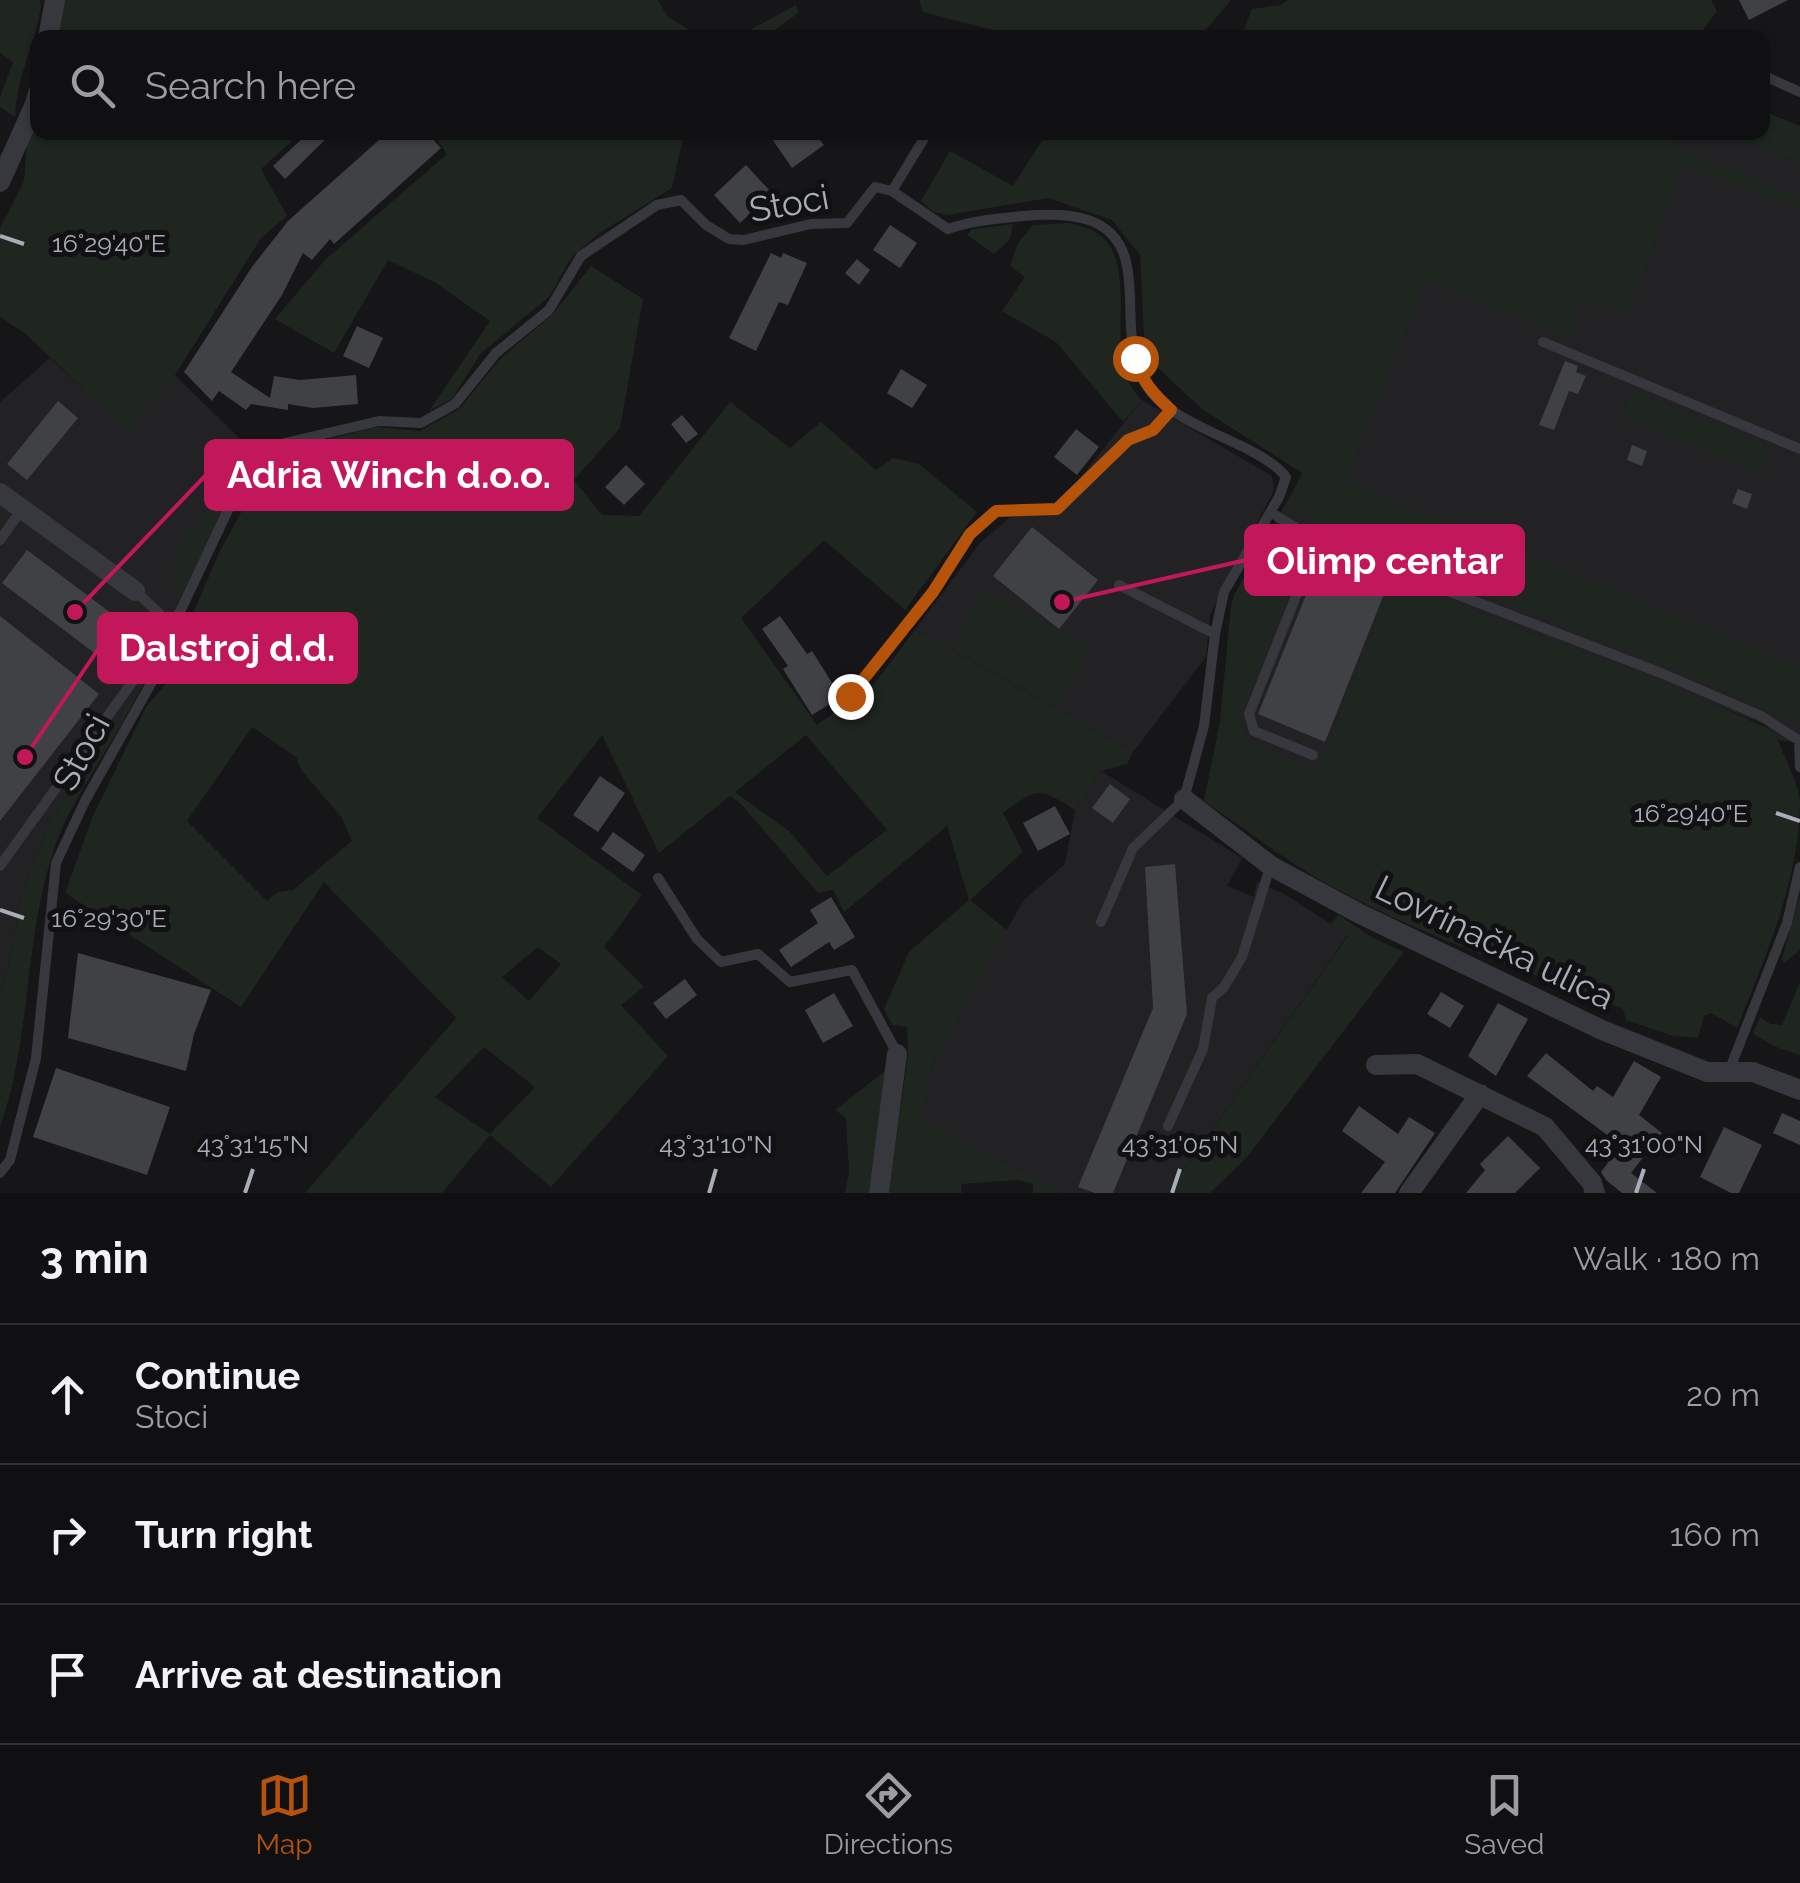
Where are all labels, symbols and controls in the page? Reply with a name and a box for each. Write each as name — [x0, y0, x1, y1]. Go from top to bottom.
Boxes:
search box — [30, 30, 1770, 140]
icon: search — [65, 58, 120, 113]
text: Search here — [145, 63, 356, 108]
street label: Stoci — [746, 176, 832, 230]
text: 16°29'40"E — [52, 228, 166, 258]
route start — [1113, 336, 1159, 382]
callout: Adria Winch d.o.o. — [206, 441, 572, 509]
text: Adria Winch d.o.o. — [227, 452, 551, 497]
callout: Olimp centar — [1246, 526, 1523, 594]
text: Olimp centar — [1266, 538, 1504, 583]
callout: Dalstroj d.d. — [99, 614, 356, 682]
text: Dalstroj d.d. — [119, 625, 335, 670]
route end — [828, 674, 874, 720]
street label: Stoci — [44, 707, 118, 797]
text: 16°29'40"E — [1634, 798, 1748, 828]
street label: Lovrinačka ulica — [1369, 867, 1621, 1017]
text: 16°29'30"E — [51, 903, 167, 933]
text: 43°31'15"N — [197, 1129, 309, 1159]
text: 43°31'10"N — [659, 1129, 773, 1159]
text: 43°31'05"N — [1122, 1129, 1238, 1159]
text: 43°31'00"N — [1585, 1129, 1703, 1159]
text: 3 min — [40, 1234, 149, 1283]
text: Walk · 180 m — [1573, 1240, 1760, 1277]
text: Continue — [135, 1353, 300, 1398]
icon: ahead — [40, 1367, 95, 1422]
text: 20 m — [1686, 1376, 1760, 1413]
text: Stoci — [135, 1398, 208, 1435]
icon: right — [40, 1507, 95, 1562]
text: Turn right — [135, 1512, 312, 1557]
text: 160 m — [1670, 1516, 1760, 1553]
icon: arrive — [40, 1647, 95, 1702]
text: Arrive at destination — [135, 1652, 502, 1697]
tab: Map — [256, 1768, 313, 1861]
tab: Directions — [824, 1768, 953, 1861]
tab: Saved — [1464, 1768, 1544, 1861]

